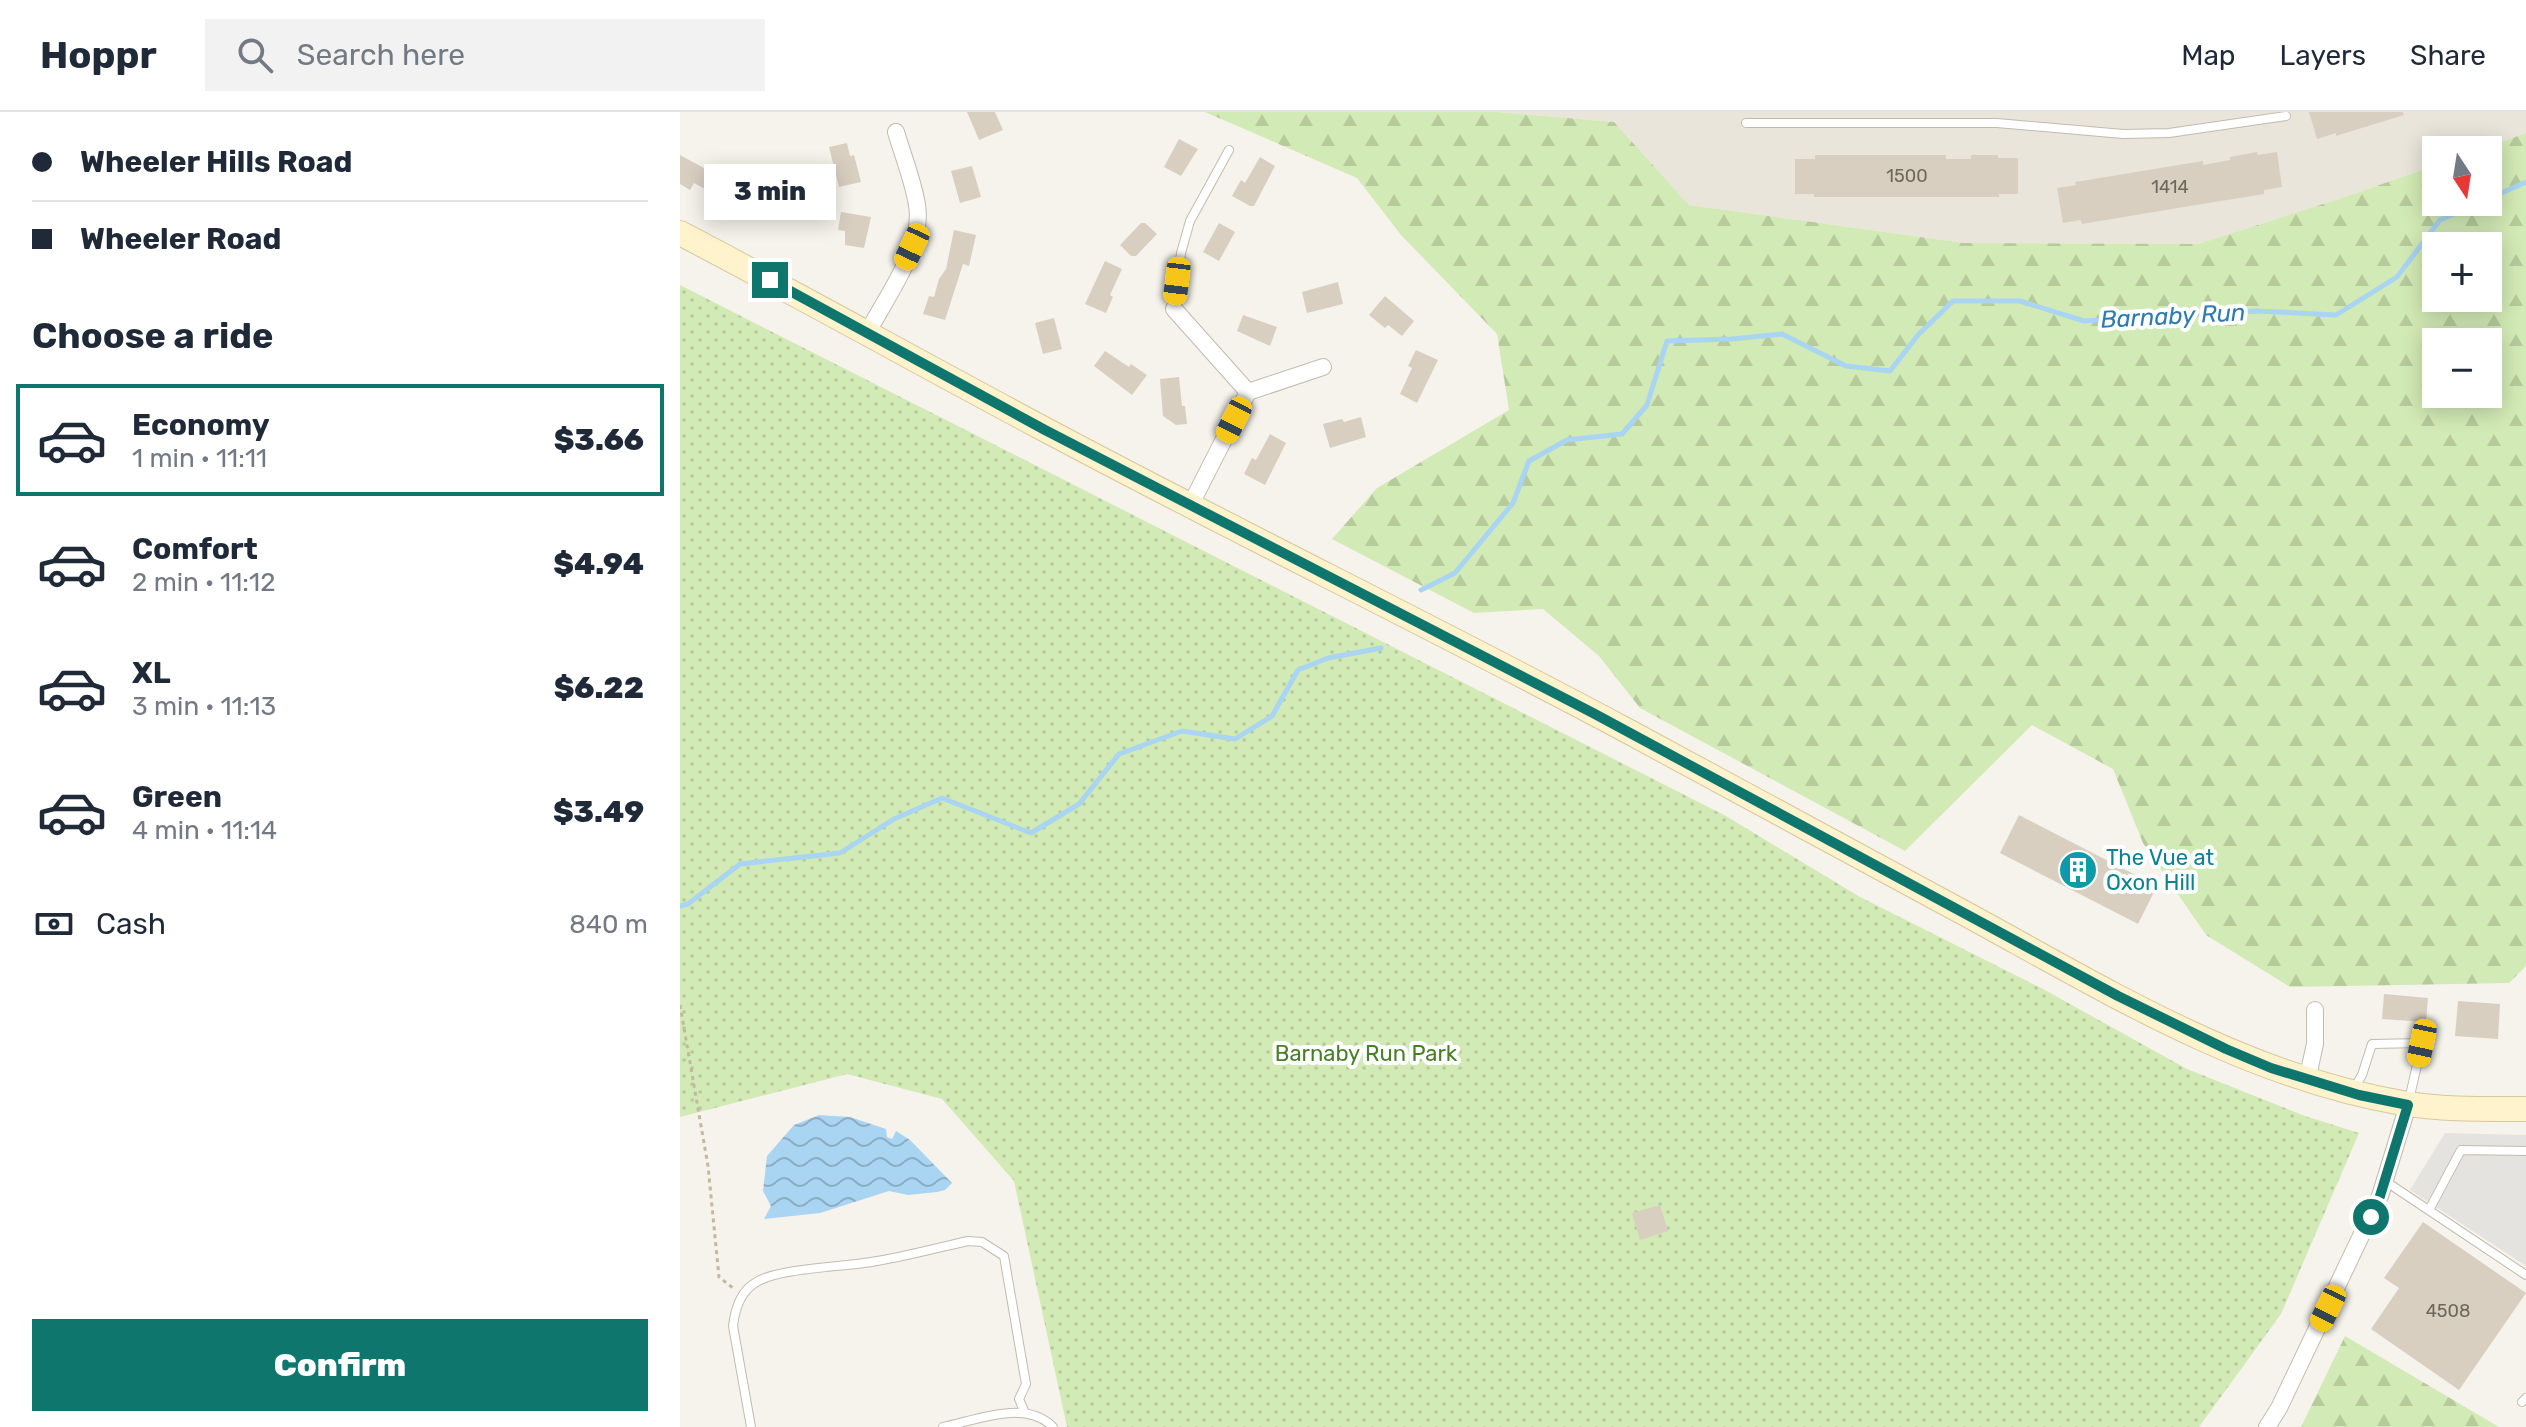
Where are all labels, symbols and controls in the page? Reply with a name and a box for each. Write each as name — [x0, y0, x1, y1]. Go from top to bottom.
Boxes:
search box — [205, 19, 765, 91]
text: Hoppr — [40, 32, 157, 78]
icon: search — [233, 33, 277, 77]
text: Search here — [297, 37, 465, 73]
text: Map — [2181, 39, 2236, 72]
text: Layers — [2280, 39, 2366, 72]
text: Share — [2410, 39, 2486, 72]
north arrow — [2422, 136, 2502, 216]
map controls — [2422, 136, 2502, 408]
text: Wheeler Hills Road — [80, 144, 352, 180]
callout: 3 min — [704, 164, 836, 220]
house number: 1500 — [1886, 165, 1928, 187]
text: 3 min — [734, 176, 806, 207]
house number: 1414 — [2151, 176, 2189, 198]
car — [891, 220, 933, 274]
text: Wheeler Road — [80, 221, 281, 257]
button: + — [2422, 232, 2502, 312]
car — [1162, 256, 1192, 306]
route end — [752, 262, 788, 298]
water label: Barnaby Run — [2100, 298, 2246, 334]
text: Choose a ride — [32, 314, 273, 357]
button: − — [2422, 328, 2502, 408]
car — [1212, 393, 1256, 447]
icon: car — [36, 404, 108, 476]
text: Economy — [132, 407, 270, 443]
text: $3.66 — [554, 422, 644, 458]
text: 1 min · 11:11 — [132, 443, 267, 474]
icon: car — [36, 528, 108, 600]
text: Comfort — [132, 531, 258, 567]
text: $4.94 — [553, 546, 644, 582]
text: 2 min · 11:12 — [132, 567, 275, 598]
icon: car — [36, 652, 108, 724]
text: XL — [132, 655, 171, 691]
text: $6.22 — [554, 670, 644, 706]
text: 3 min · 11:13 — [132, 691, 276, 722]
icon: car — [36, 776, 108, 848]
text: Green — [132, 779, 222, 815]
text: $3.49 — [553, 794, 644, 830]
text: 4 min · 11:14 — [132, 815, 277, 846]
place label: The Vue at Oxon Hill — [2106, 844, 2214, 896]
building icon: The Vue at Oxon Hill — [2057, 849, 2099, 891]
icon: cash — [32, 902, 76, 946]
text: Cash — [96, 906, 166, 942]
text: 840 m — [569, 909, 648, 940]
car — [2405, 1017, 2439, 1069]
park label: Barnaby Run Park — [1275, 1040, 1458, 1067]
route start — [2353, 1199, 2389, 1235]
car — [2307, 1281, 2349, 1335]
house number: 4508 — [2426, 1300, 2470, 1322]
button: Confirm — [32, 1319, 648, 1411]

